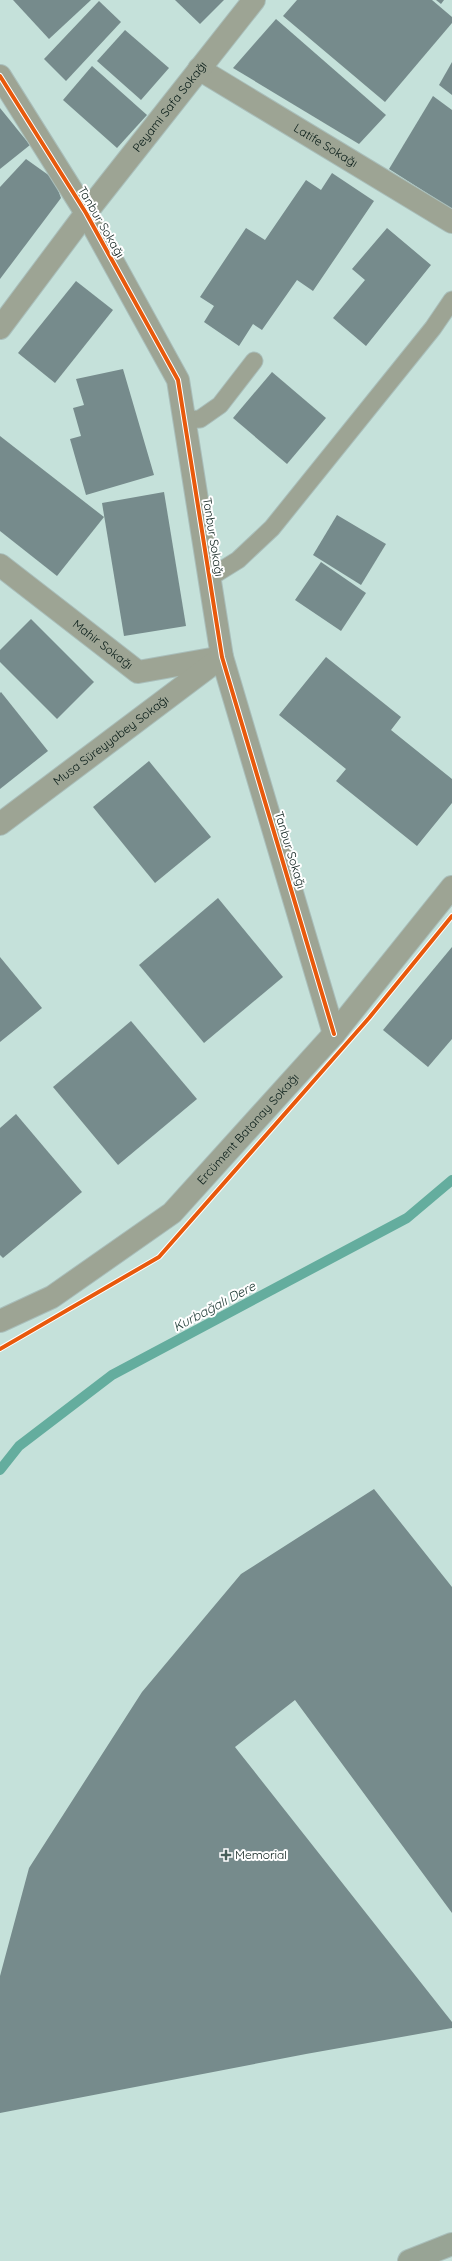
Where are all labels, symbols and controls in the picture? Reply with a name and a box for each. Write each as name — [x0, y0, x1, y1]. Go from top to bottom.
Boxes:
street label: Peyami Safa Sokağı — [129, 58, 210, 155]
street label: Latife Sokağı — [291, 120, 361, 170]
street label: Tanbur Sokağı — [75, 183, 128, 260]
street label: Tanbur Sokağı — [200, 496, 227, 578]
street label: Mahir Sokağı — [70, 616, 136, 672]
street label: Musa Süreyyabey Sokağı — [50, 692, 171, 788]
street label: Tanbur Sokağı — [272, 809, 309, 890]
street label: Ercüment Batanay Sokağı — [193, 1070, 302, 1187]
water label: Kurbağalı Dere — [170, 1277, 258, 1334]
place label: Memorial — [235, 1847, 287, 1862]
marker: Memorial — [220, 1849, 232, 1861]

